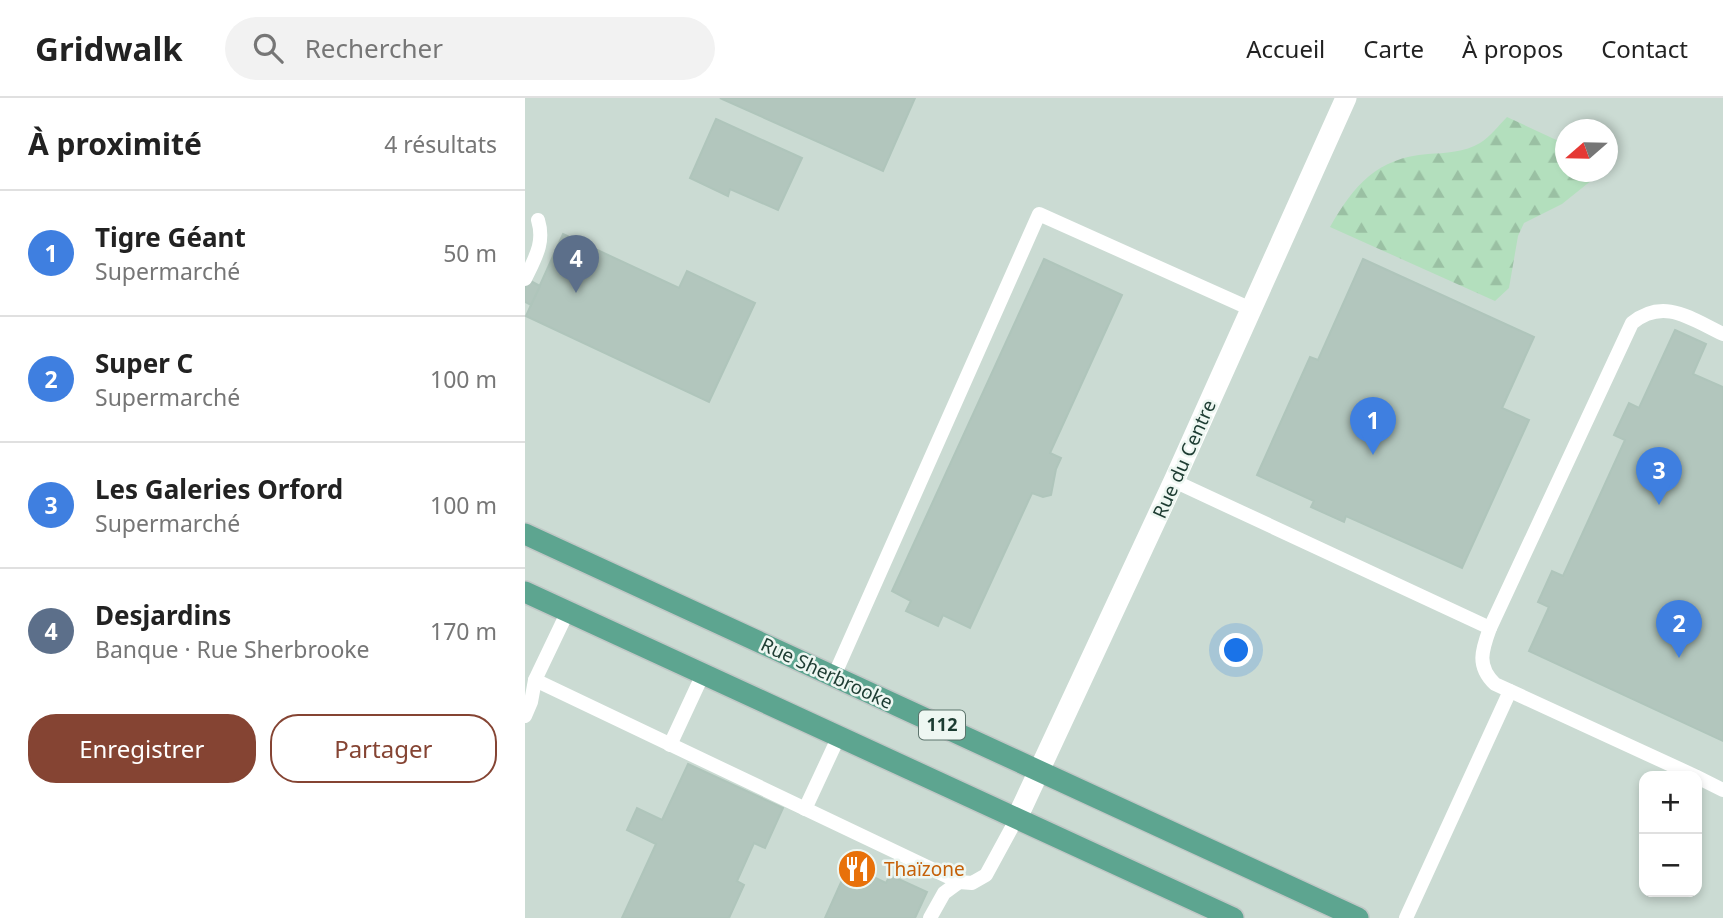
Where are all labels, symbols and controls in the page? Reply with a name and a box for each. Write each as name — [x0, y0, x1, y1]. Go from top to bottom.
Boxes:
search box — [225, 17, 715, 80]
text: Gridwalk — [35, 26, 183, 71]
icon: search — [249, 29, 287, 67]
text: Rechercher — [305, 30, 443, 66]
text: Accueil — [1246, 32, 1325, 65]
text: Carte — [1363, 32, 1424, 65]
text: À propos — [1462, 32, 1563, 65]
text: Contact — [1601, 32, 1688, 65]
north arrow — [1555, 119, 1618, 182]
text: À proximité — [28, 123, 202, 164]
text: 4 résultats — [384, 128, 497, 160]
text: Tigre Géant — [95, 219, 246, 255]
pin: 4 — [553, 235, 599, 293]
text: 1 — [44, 237, 58, 269]
text: 50 m — [443, 237, 497, 269]
text: Supermarché — [95, 255, 240, 287]
text: Super C — [95, 345, 193, 381]
text: 2 — [44, 363, 58, 395]
text: 100 m — [430, 363, 497, 395]
text: Supermarché — [95, 381, 240, 413]
street label: Rue du Centre — [1146, 396, 1222, 522]
pin: 1 — [1350, 397, 1396, 455]
pin: 3 — [1636, 447, 1682, 505]
text: Les Galeries Orford — [95, 471, 343, 507]
text: 3 — [44, 489, 58, 521]
text: 100 m — [430, 489, 497, 521]
text: Supermarché — [95, 507, 240, 539]
text: Desjardins — [95, 597, 231, 633]
pin: 2 — [1656, 600, 1702, 658]
text: 4 — [44, 615, 58, 647]
text: 170 m — [430, 615, 497, 647]
street label: Rue Sherbrooke — [757, 631, 897, 715]
text: Banque · Rue Sherbrooke — [95, 633, 370, 665]
your location — [1219, 633, 1253, 667]
road number: 112 — [919, 710, 965, 740]
button: Enregistrer — [28, 714, 256, 783]
button: Partager — [270, 714, 497, 783]
map controls — [1639, 771, 1702, 897]
button: + — [1639, 771, 1702, 834]
button: − — [1639, 834, 1702, 897]
restaurant icon: Thaïzone — [836, 848, 878, 890]
place label: Thaïzone — [884, 856, 965, 882]

